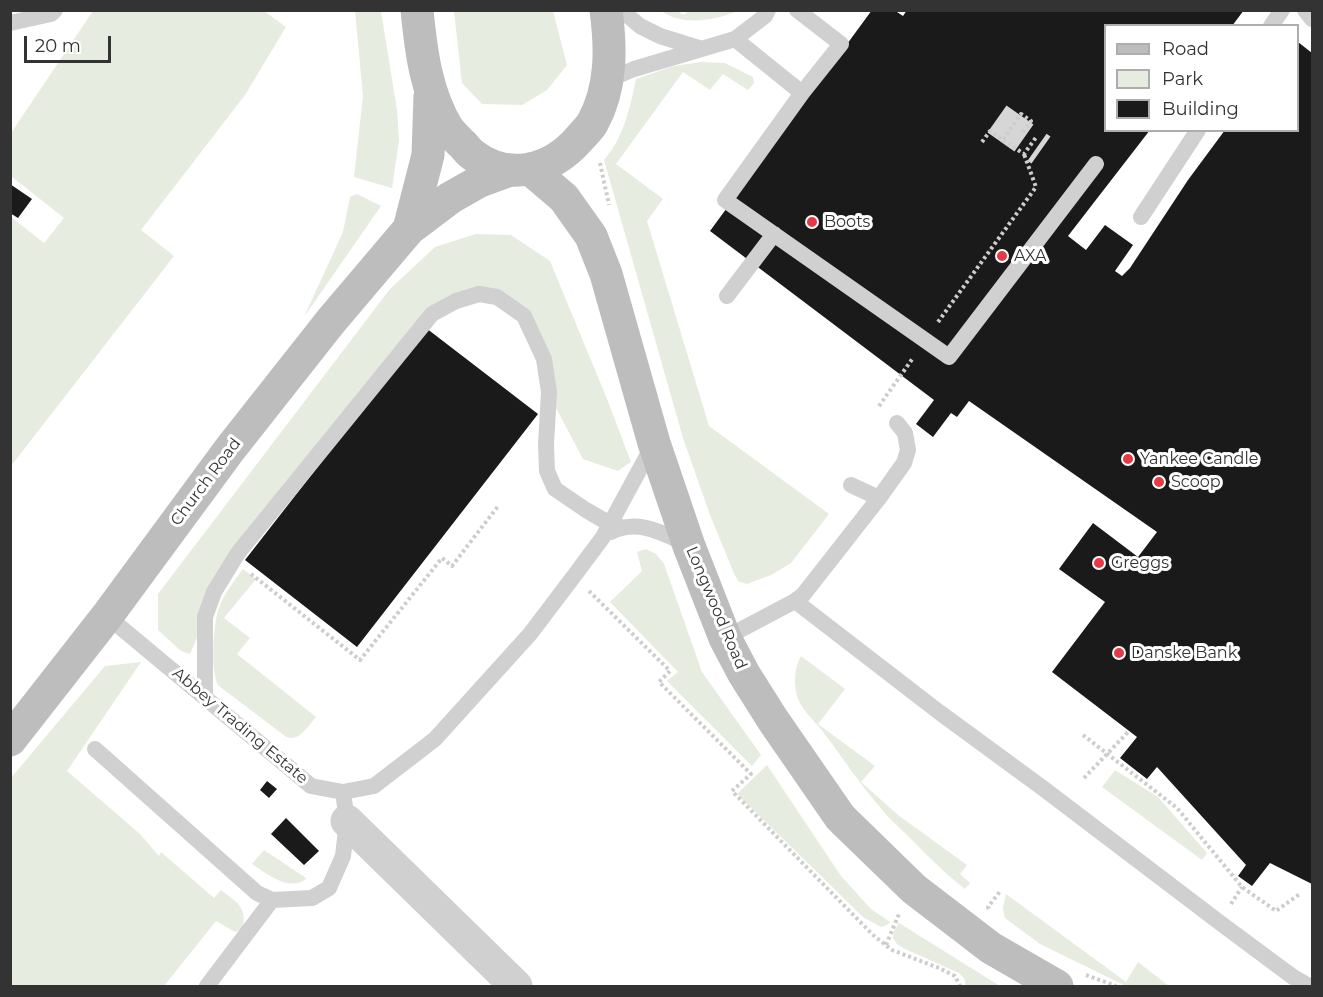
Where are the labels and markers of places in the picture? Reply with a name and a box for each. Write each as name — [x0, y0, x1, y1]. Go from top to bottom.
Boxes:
place label: Boots — [824, 212, 870, 232]
marker: Boots — [805, 215, 819, 229]
place label: AXA — [1014, 246, 1046, 266]
marker: AXA — [995, 249, 1009, 263]
place label: Yankee Candle — [1140, 449, 1258, 469]
marker: Yankee Candle — [1121, 452, 1135, 466]
place label: Scoop — [1171, 472, 1221, 492]
marker: Scoop — [1152, 475, 1166, 489]
place label: Greggs — [1111, 553, 1169, 573]
marker: Greggs — [1092, 556, 1106, 570]
place label: Danske Bank — [1131, 643, 1237, 663]
marker: Danske Bank — [1112, 646, 1126, 660]

